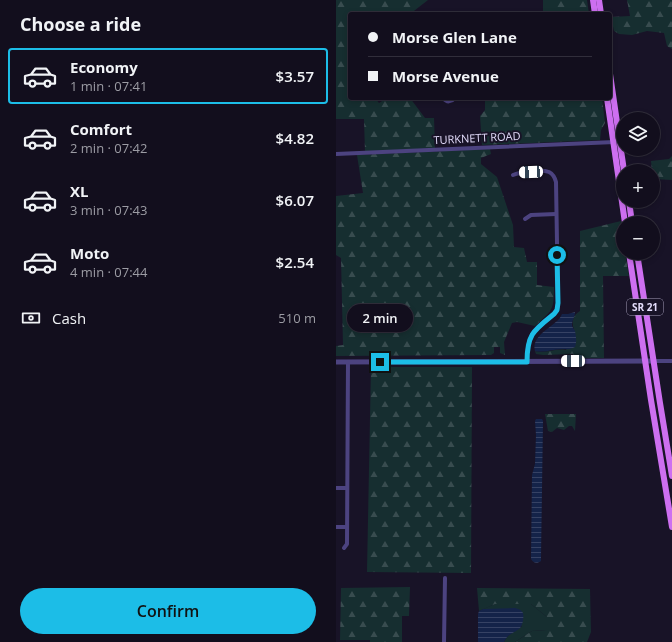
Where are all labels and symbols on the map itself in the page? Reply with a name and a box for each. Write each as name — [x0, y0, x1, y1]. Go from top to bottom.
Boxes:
street label: TURKNETT ROAD — [433, 128, 521, 147]
car — [519, 165, 543, 179]
route start — [548, 246, 566, 264]
road number: SR 21 — [627, 299, 663, 315]
callout: 2 min — [347, 304, 413, 332]
route end — [371, 353, 389, 371]
car — [561, 355, 585, 367]

